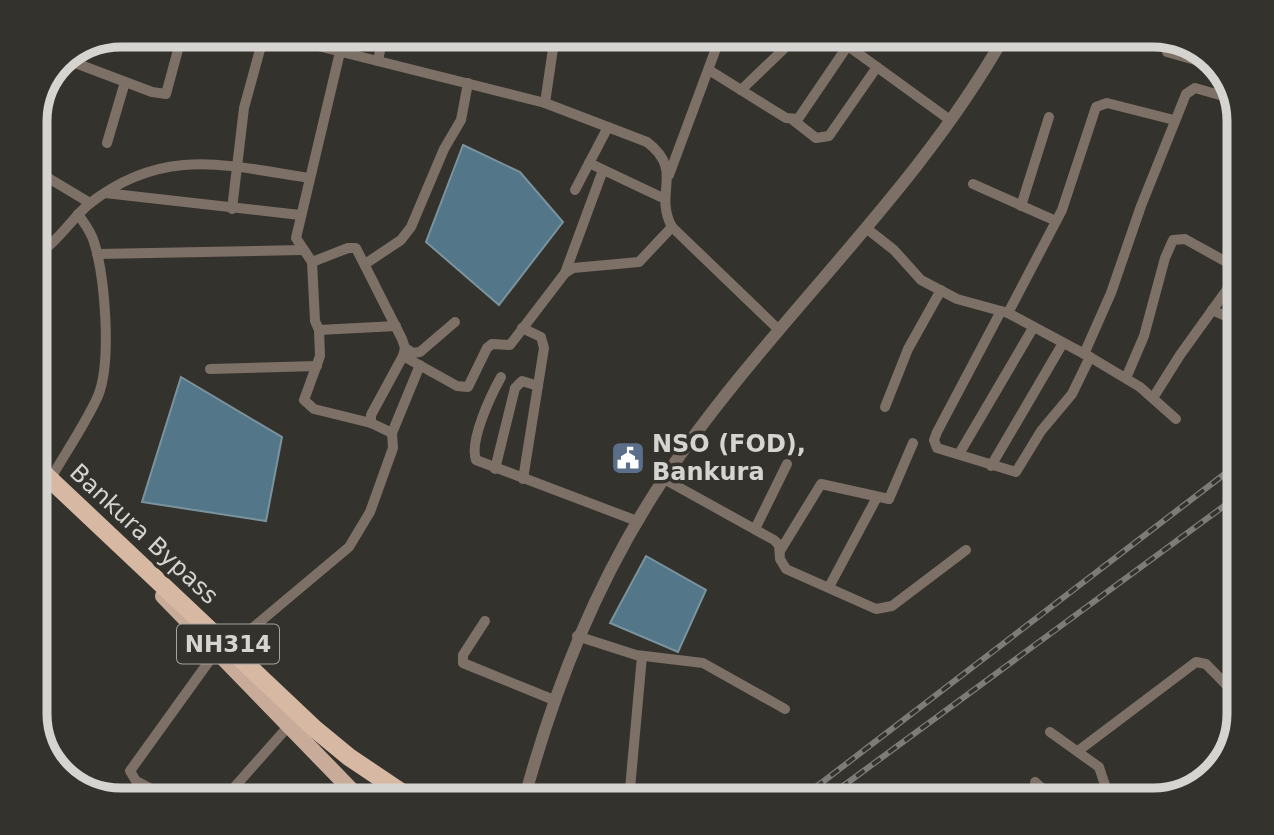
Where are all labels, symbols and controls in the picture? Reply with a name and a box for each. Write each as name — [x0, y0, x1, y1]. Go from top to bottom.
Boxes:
place label: NSO (FOD), Bankura — [652, 430, 806, 486]
public building icon: NSO (FOD), Bankura — [609, 439, 647, 477]
street label: Bankura Bypass — [64, 458, 224, 610]
road number: NH314 — [177, 624, 279, 664]

